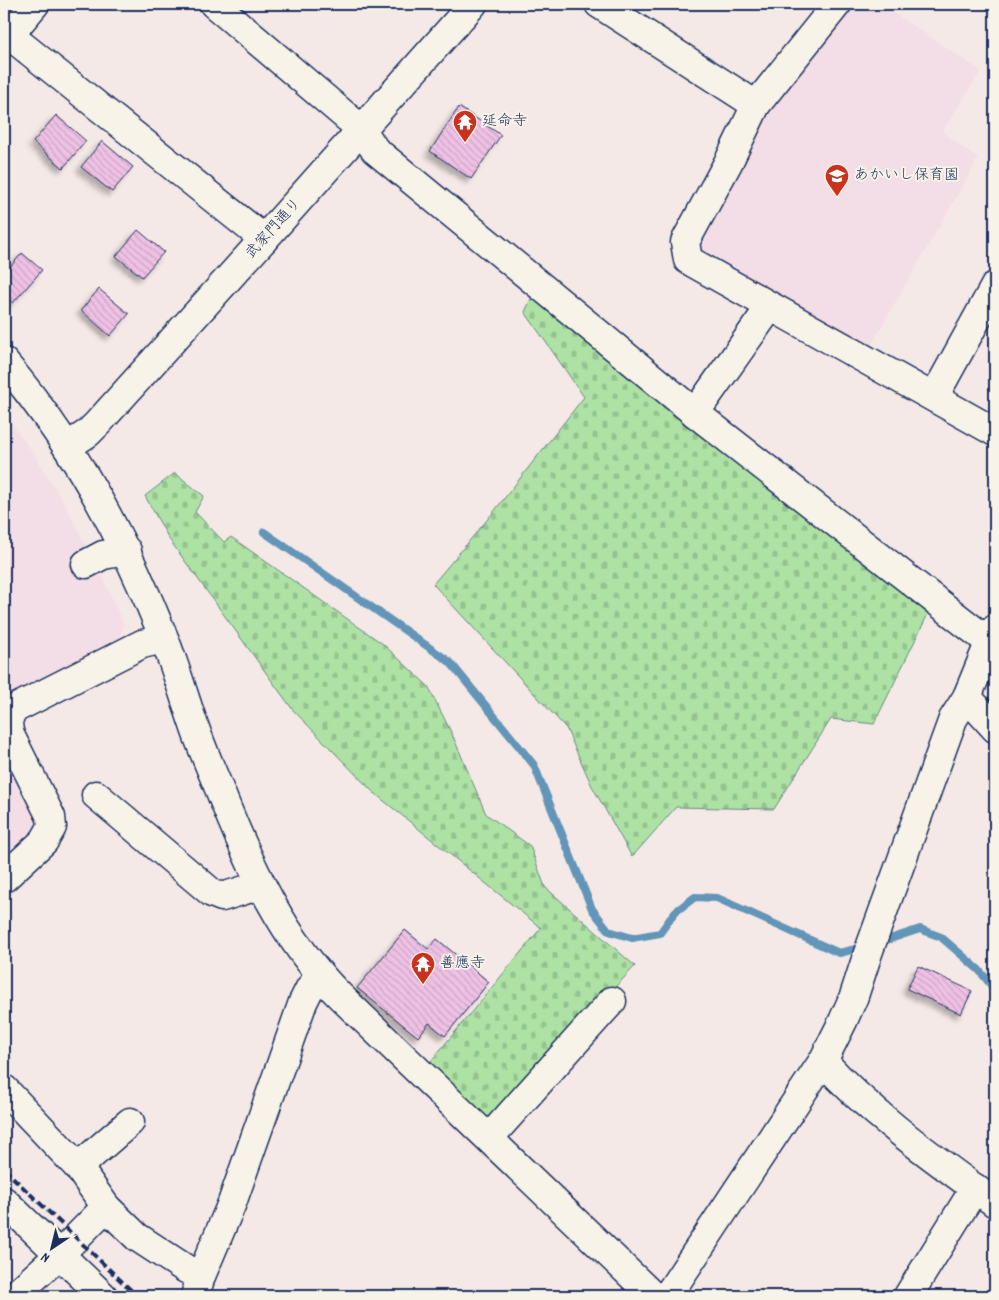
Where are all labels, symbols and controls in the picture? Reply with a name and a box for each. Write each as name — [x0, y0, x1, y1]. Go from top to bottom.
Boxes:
temple icon: 延命寺 — [452, 109, 478, 143]
place label: 延命寺 — [482, 111, 527, 133]
school or university icon: あかいし保育園 — [824, 163, 850, 197]
place label: あかいし保育園 — [854, 165, 959, 187]
street label: 武家門通り — [241, 194, 307, 264]
temple icon: 善應寺 — [410, 951, 436, 985]
place label: 善應寺 — [440, 953, 485, 975]
north arrow — [28, 1222, 78, 1272]
text: N — [37, 1247, 54, 1267]

